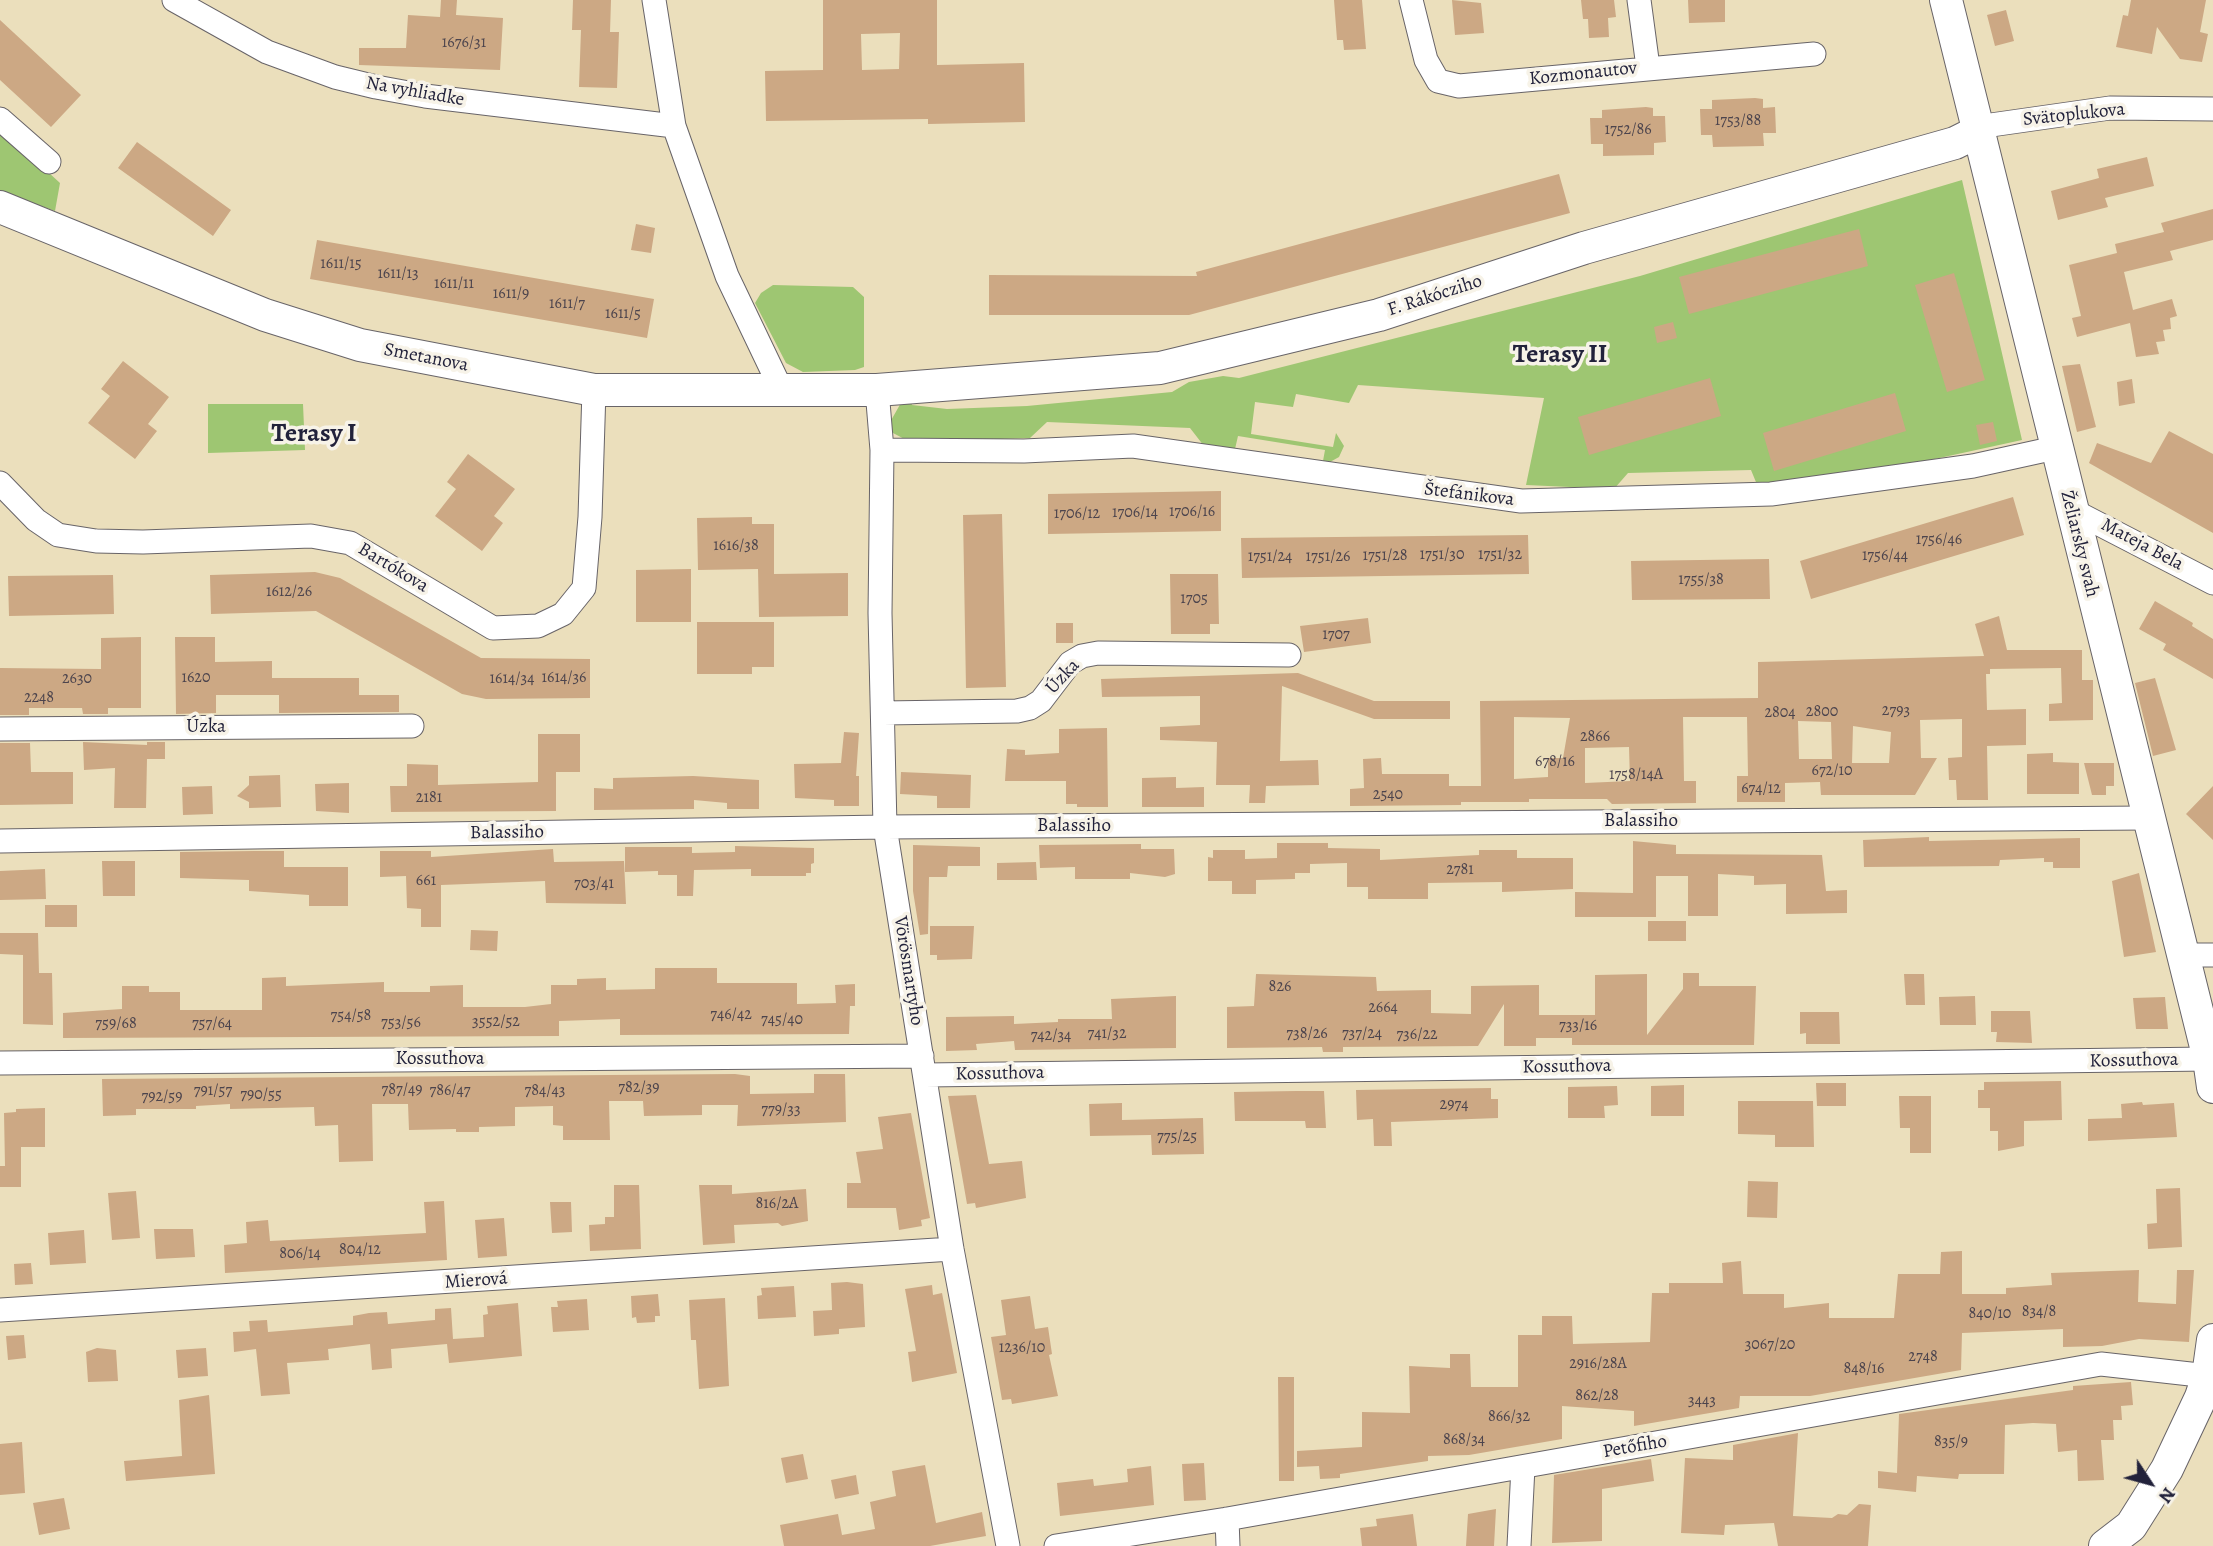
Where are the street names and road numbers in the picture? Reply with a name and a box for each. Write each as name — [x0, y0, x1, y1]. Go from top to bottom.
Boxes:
street label: Kozmonautov — [1528, 57, 1638, 91]
street label: Na vyhliadke — [364, 72, 466, 112]
street label: Svätoplukova — [2022, 98, 2126, 132]
street label: F. Rákócziho — [1385, 270, 1485, 322]
street label: Smetanova — [382, 339, 470, 377]
street label: Štefánikova — [1423, 478, 1515, 512]
street label: Želiarsky svah — [2055, 488, 2103, 600]
street label: Mateja Bela — [2097, 514, 2187, 576]
street label: Bartókova — [354, 538, 432, 598]
street label: Úzka — [1041, 655, 1085, 699]
street label: Úzka — [186, 716, 226, 738]
street label: Balassiho — [1604, 810, 1678, 832]
street label: Balassiho — [1037, 815, 1111, 837]
street label: Balassiho — [470, 821, 544, 845]
street label: Vörösmartyho — [888, 915, 928, 1027]
street label: Kossuthova — [396, 1048, 484, 1070]
street label: Kossuthova — [2089, 1049, 2179, 1073]
street label: Kossuthova — [1522, 1055, 1612, 1079]
street label: Kossuthova — [955, 1062, 1045, 1086]
street label: Mierová — [444, 1267, 508, 1295]
street label: Petőfiho — [1601, 1430, 1669, 1464]

